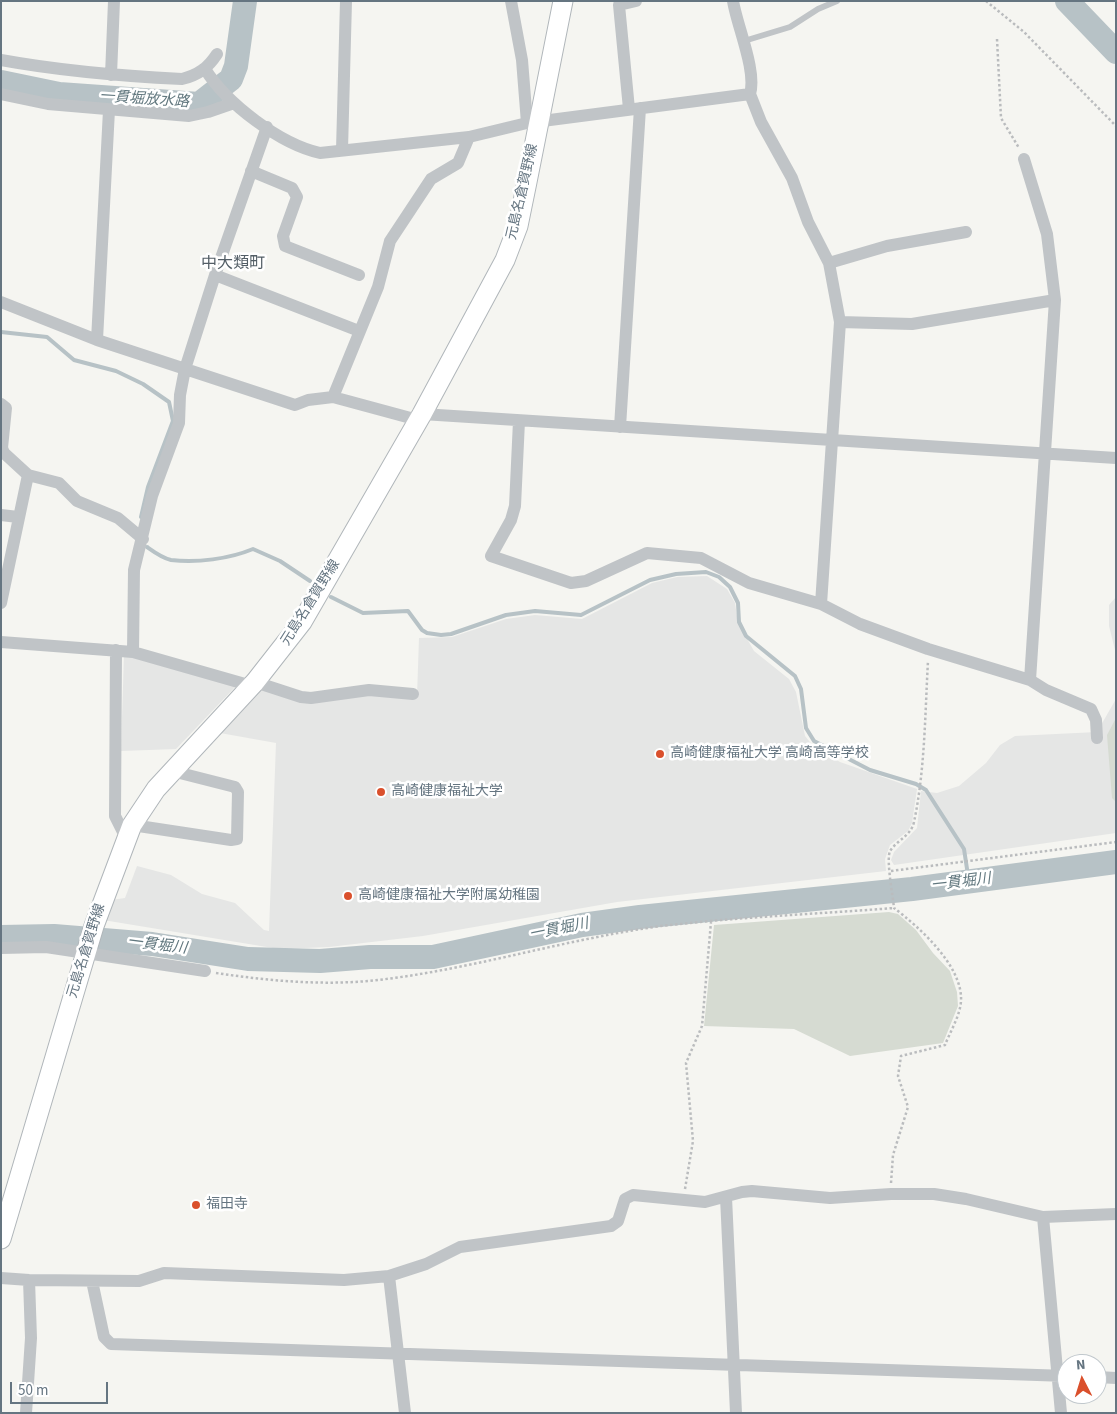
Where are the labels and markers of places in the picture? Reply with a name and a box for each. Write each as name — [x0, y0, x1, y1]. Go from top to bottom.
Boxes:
place label: 高崎健康福祉大学 高崎高等学校 — [670, 746, 869, 762]
marker: 高崎健康福祉大学 高崎高等学校 — [654, 748, 666, 760]
place label: 高崎健康福祉大学 — [391, 784, 503, 800]
marker: 高崎健康福祉大学 — [375, 786, 387, 798]
place label: 高崎健康福祉大学附属幼稚園 — [358, 888, 540, 904]
marker: 高崎健康福祉大学附属幼稚園 — [342, 890, 354, 902]
place label: 福田寺 — [206, 1197, 248, 1213]
marker: 福田寺 — [190, 1199, 202, 1211]

